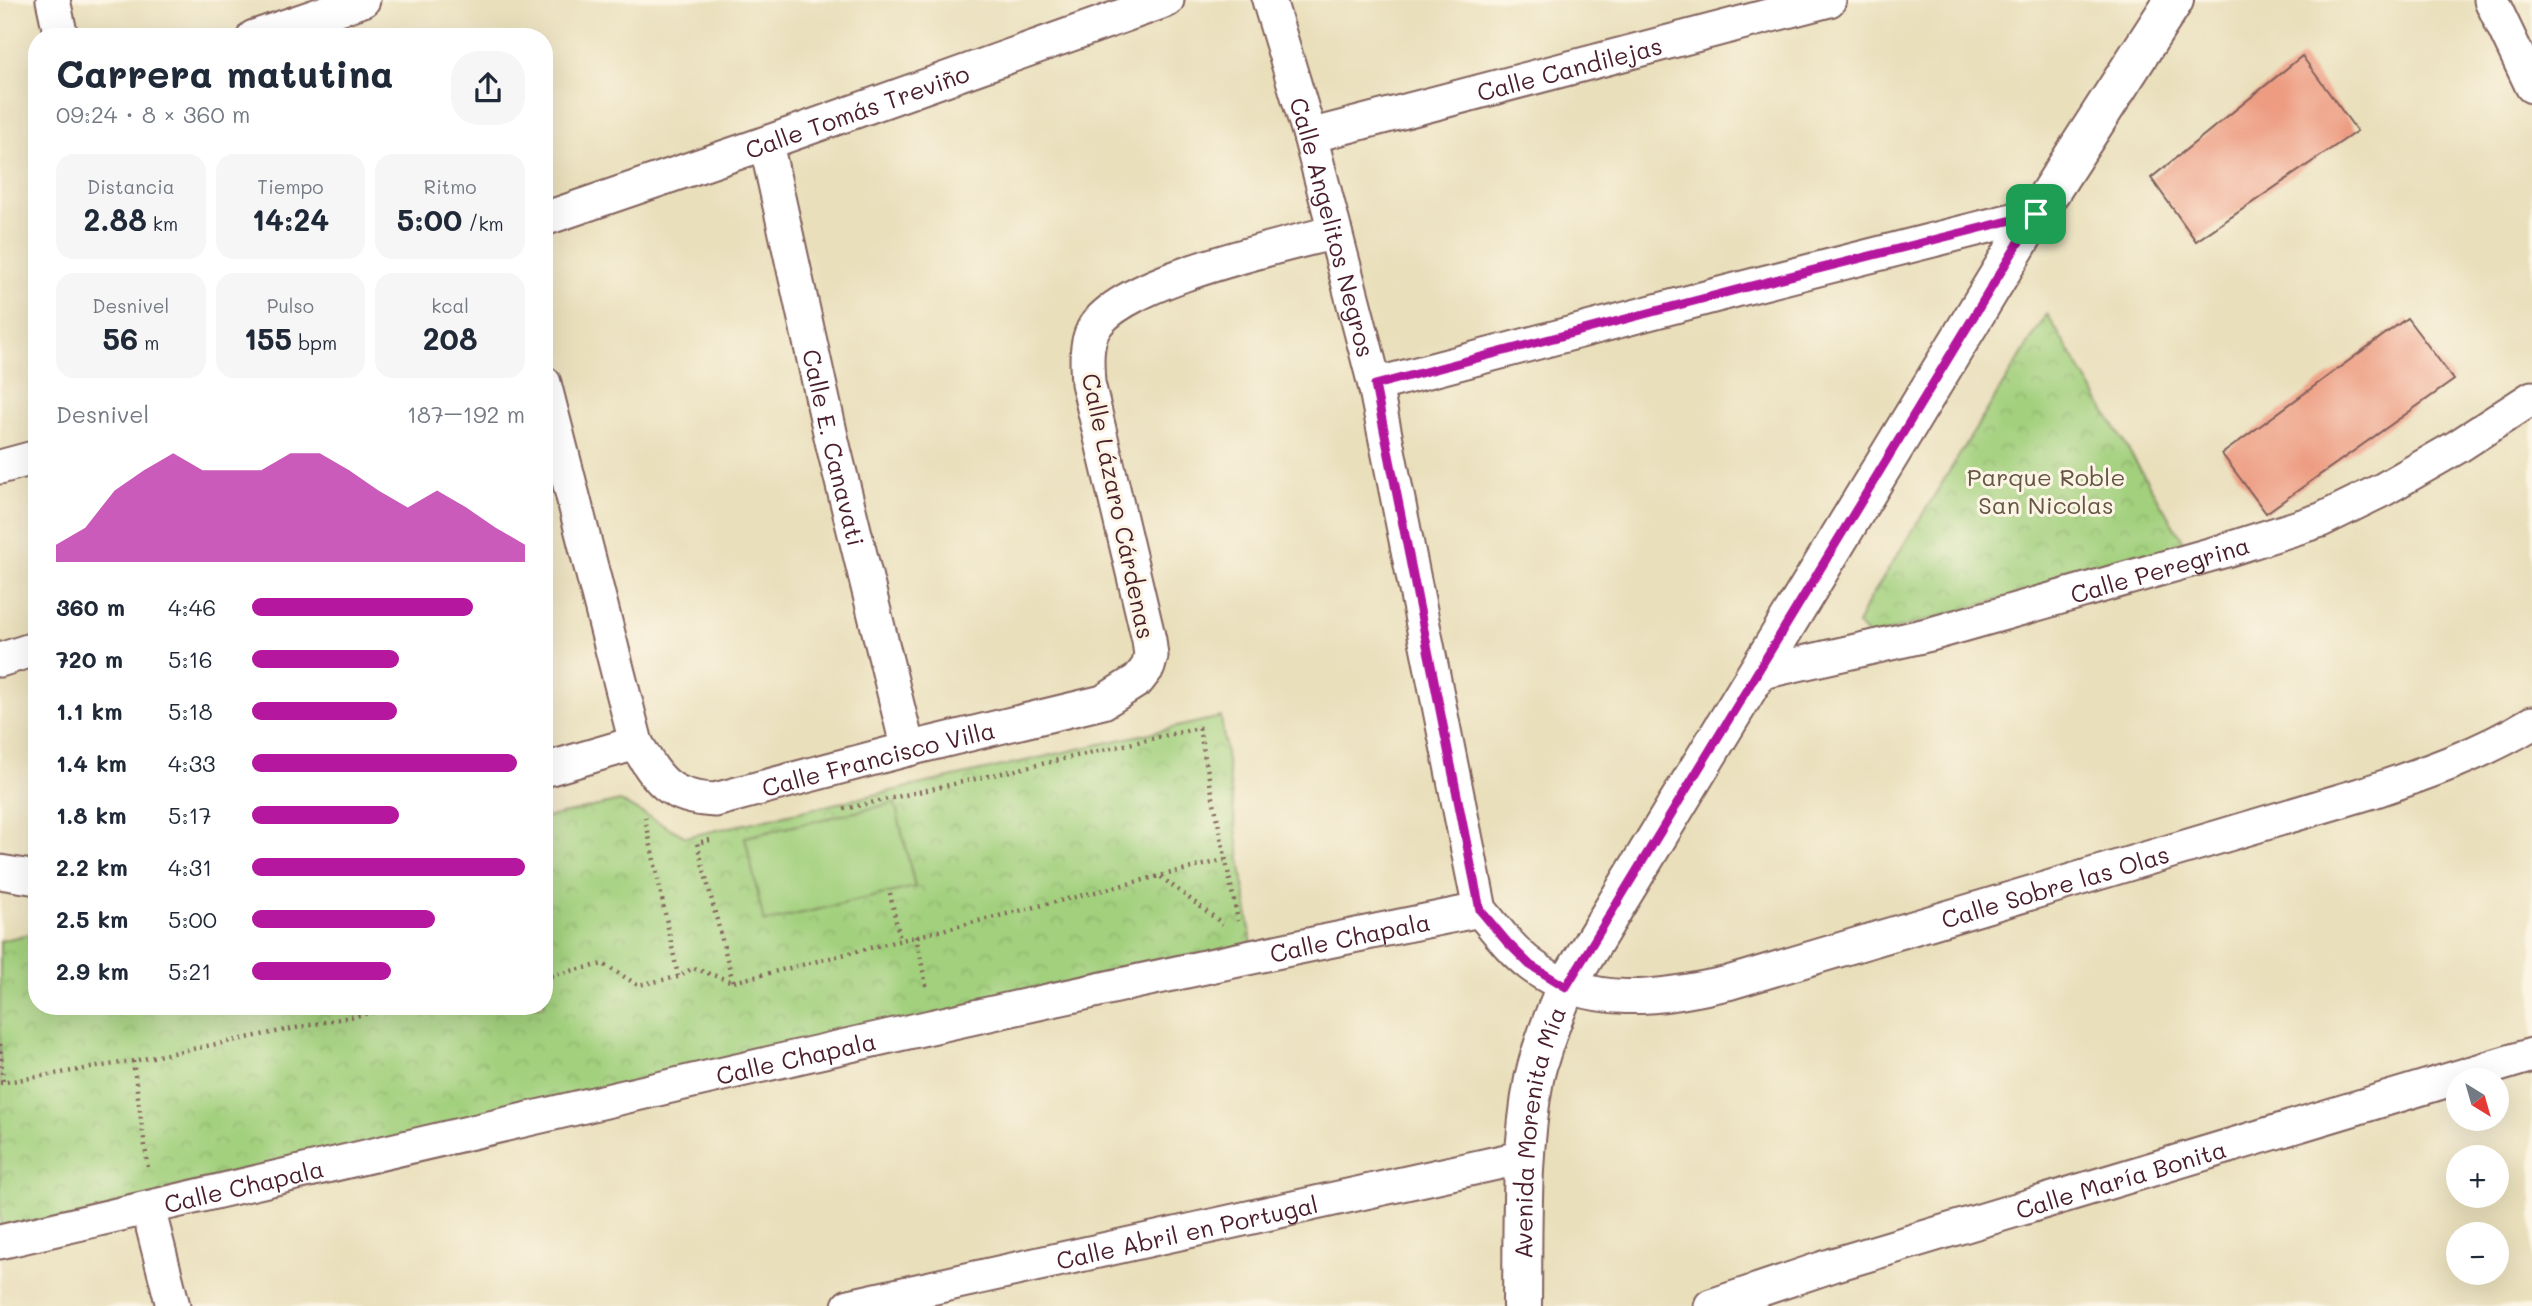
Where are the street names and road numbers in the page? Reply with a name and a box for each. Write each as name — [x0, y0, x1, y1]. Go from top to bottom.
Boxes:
street label: Calle Candilejas — [1473, 29, 1665, 107]
street label: Calle Tomás Treviño — [741, 56, 973, 165]
street label: Calle Angelitos Negros — [1284, 93, 1382, 360]
street label: Calle E. Canavati — [797, 346, 873, 549]
street label: Calle Lázaro Cárdenas — [1076, 370, 1162, 642]
street label: Calle Peregrina — [2067, 528, 2253, 609]
street label: Calle Francisco Villa — [758, 713, 998, 802]
street label: Calle Sobre las Olas — [1937, 837, 2173, 934]
street label: Calle Chapala — [1267, 905, 1433, 968]
street label: Avenida Morenita Mía — [1507, 1002, 1572, 1259]
street label: Calle Chapala — [713, 1024, 879, 1091]
street label: Calle María Bonita — [2012, 1132, 2230, 1225]
street label: Calle Chapala — [161, 1152, 326, 1219]
street label: Calle Abril en Portugal — [1053, 1187, 1321, 1275]

